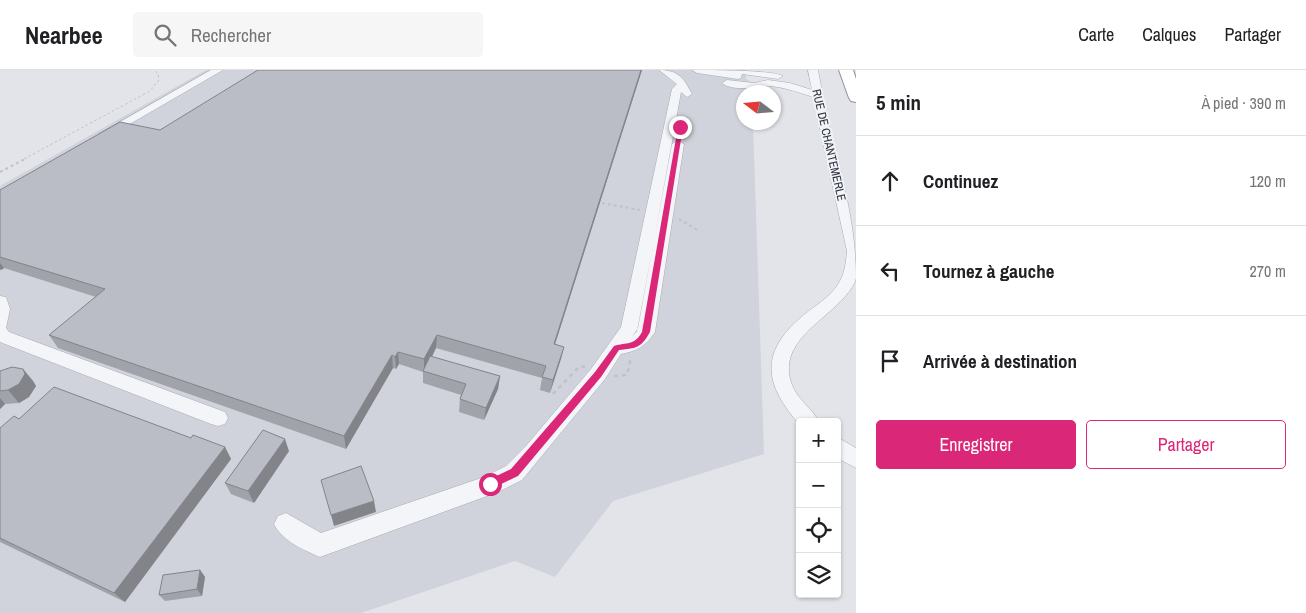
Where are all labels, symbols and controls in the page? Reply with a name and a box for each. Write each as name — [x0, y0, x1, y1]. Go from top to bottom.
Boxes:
search box — [133, 12, 483, 57]
text: Nearbee — [25, 19, 103, 51]
icon: search — [151, 21, 179, 49]
text: Rechercher — [191, 22, 271, 48]
text: Carte — [1078, 22, 1114, 47]
text: Calques — [1142, 22, 1196, 47]
text: Partager — [1224, 22, 1281, 47]
north arrow — [736, 85, 781, 130]
street label: RUE DE CHANTEMERLE — [808, 88, 850, 202]
text: 5 min — [876, 88, 921, 117]
text: À pied · 390 m — [1201, 92, 1286, 114]
route end — [669, 116, 692, 139]
icon: ahead — [876, 167, 904, 195]
text: Continuez — [923, 168, 998, 194]
text: 120 m — [1250, 170, 1286, 192]
icon: left — [876, 257, 904, 285]
text: Tournez à gauche — [923, 258, 1054, 284]
text: 270 m — [1250, 260, 1286, 282]
icon: arrive — [876, 347, 904, 375]
text: Arrivée à destination — [923, 348, 1077, 374]
map controls — [796, 418, 841, 598]
button: + — [796, 418, 841, 463]
button: Enregistrer — [876, 420, 1076, 469]
button: Partager — [1086, 420, 1286, 469]
button: − — [796, 463, 841, 508]
route start — [479, 473, 502, 496]
button: locate — [796, 508, 841, 553]
button: layers — [796, 553, 841, 598]

